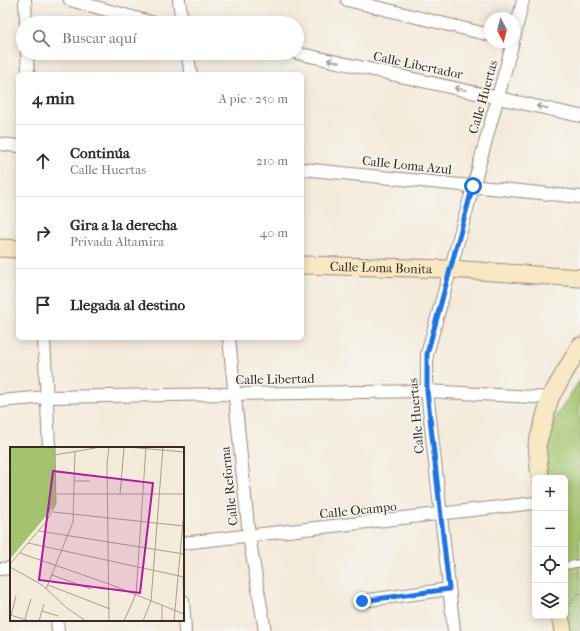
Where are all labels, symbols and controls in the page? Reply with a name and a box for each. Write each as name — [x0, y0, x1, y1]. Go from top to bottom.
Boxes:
north arrow — [484, 12, 520, 48]
search box — [16, 16, 304, 60]
icon: search — [30, 27, 52, 49]
text: Buscar aquí — [62, 29, 137, 47]
street label: Calle Libertador — [372, 48, 465, 82]
one-way arrow — [327, 56, 340, 64]
street label: Calle Huertas — [465, 58, 501, 136]
one-way arrow — [454, 84, 467, 92]
text: 4 min — [32, 88, 75, 108]
text: A pie · 250 m — [218, 91, 288, 106]
one-way arrow — [536, 102, 549, 110]
text: Continúa — [70, 144, 130, 162]
icon: ahead — [32, 150, 54, 172]
text: 210 m — [256, 153, 288, 168]
street label: Calle Loma Azul — [361, 153, 453, 177]
text: Calle Huertas — [70, 162, 146, 177]
route start — [464, 177, 482, 195]
text: Gira a la derecha — [70, 216, 177, 234]
icon: right — [32, 222, 54, 244]
text: 40 m — [260, 225, 288, 240]
text: Privada Altamira — [70, 234, 164, 249]
street label: Calle Loma Bonita — [330, 258, 433, 276]
icon: arrive — [32, 294, 54, 316]
text: Llegada al destino — [70, 296, 185, 314]
street label: Calle Libertad — [235, 371, 316, 387]
street label: Calle Huertas — [405, 377, 427, 455]
street label: Calle Reforma — [217, 445, 241, 526]
inset map — [10, 447, 184, 621]
map controls — [532, 475, 568, 619]
button: + — [532, 475, 568, 511]
street label: Calle Ocampo — [319, 498, 398, 522]
button: − — [532, 511, 568, 547]
button: locate — [532, 547, 568, 583]
button: layers — [532, 583, 568, 619]
route end — [353, 592, 371, 610]

